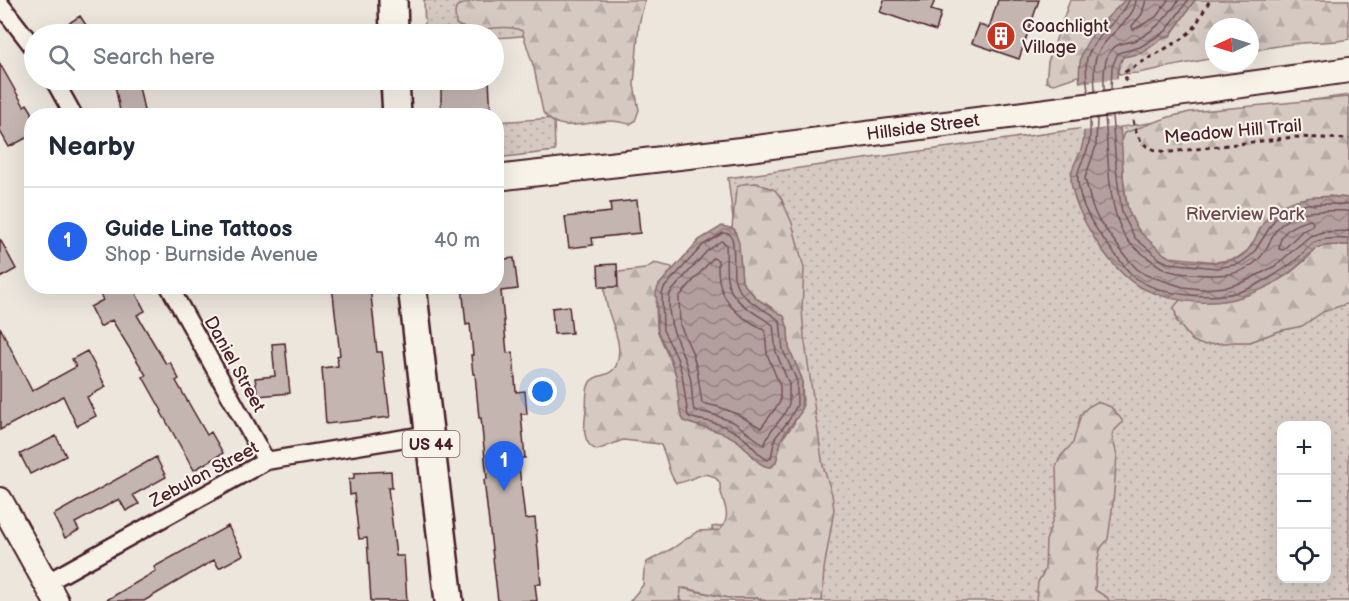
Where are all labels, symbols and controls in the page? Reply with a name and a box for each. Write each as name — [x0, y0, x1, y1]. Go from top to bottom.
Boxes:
place label: Coachlight Village — [1022, 16, 1109, 58]
north arrow — [1205, 18, 1259, 72]
building icon: Coachlight Village — [985, 20, 1017, 52]
search box — [24, 24, 504, 90]
icon: search — [45, 41, 78, 74]
text: Search here — [93, 44, 215, 71]
street label: Hillside Street — [865, 110, 981, 145]
street label: Meadow Hill Trail — [1163, 115, 1303, 148]
text: Nearby — [48, 132, 135, 163]
park label: Riverview Park — [1186, 204, 1304, 225]
text: Guide Line Tattoos — [105, 216, 292, 243]
text: 1 — [63, 229, 72, 253]
text: 40 m — [434, 229, 480, 253]
text: Shop · Burnside Avenue — [105, 243, 318, 267]
street label: Daniel Street — [200, 313, 270, 416]
your location — [528, 377, 557, 406]
map controls — [1277, 421, 1331, 583]
button: + — [1277, 421, 1331, 475]
road number: US 44 — [402, 431, 460, 457]
street label: Zebulon Street — [145, 437, 263, 512]
pin: 1 — [484, 442, 524, 491]
button: − — [1277, 475, 1331, 529]
button: locate — [1277, 529, 1331, 583]

